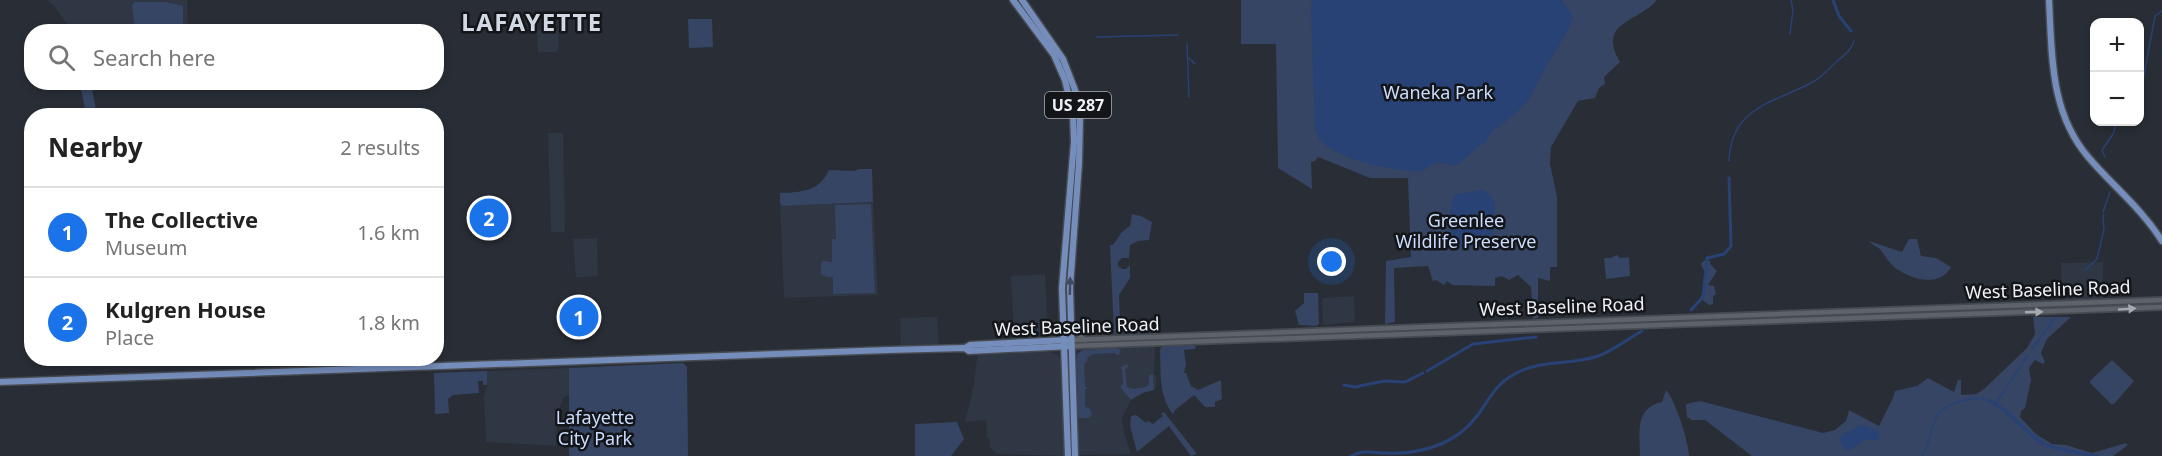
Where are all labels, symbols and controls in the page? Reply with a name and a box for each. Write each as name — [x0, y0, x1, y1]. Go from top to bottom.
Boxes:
district label: LAFAYETTE — [461, 5, 603, 38]
map controls — [2090, 18, 2144, 126]
button: + — [2090, 18, 2144, 72]
search box — [24, 24, 444, 90]
icon: search — [45, 41, 78, 74]
text: Search here — [93, 42, 215, 72]
button: − — [2090, 72, 2144, 126]
park label: Waneka Park — [1383, 80, 1493, 104]
road number: US 287 — [1045, 92, 1111, 118]
text: Nearby — [48, 129, 143, 165]
text: 2 results — [340, 134, 420, 161]
pin: 2 — [470, 196, 508, 240]
text: The Collective — [105, 204, 258, 234]
park label: Greenlee Wildlife Preserve — [1395, 208, 1537, 253]
text: 1 — [62, 219, 73, 246]
text: 1.6 km — [357, 219, 420, 246]
text: Museum — [105, 234, 187, 261]
your location — [1317, 247, 1346, 276]
street label: West Baseline Road — [1965, 274, 2131, 304]
one-way arrow — [1065, 276, 1075, 295]
street label: West Baseline Road — [1479, 291, 1645, 321]
text: Kulgren House — [105, 294, 266, 324]
pin: 1 — [560, 294, 598, 340]
one-way arrow — [2118, 304, 2137, 313]
one-way arrow — [2024, 307, 2043, 317]
text: 2 — [62, 309, 73, 336]
text: 1.8 km — [357, 309, 420, 336]
street label: West Baseline Road — [994, 311, 1160, 341]
text: Place — [105, 324, 154, 351]
park label: Lafayette City Park — [556, 405, 634, 450]

